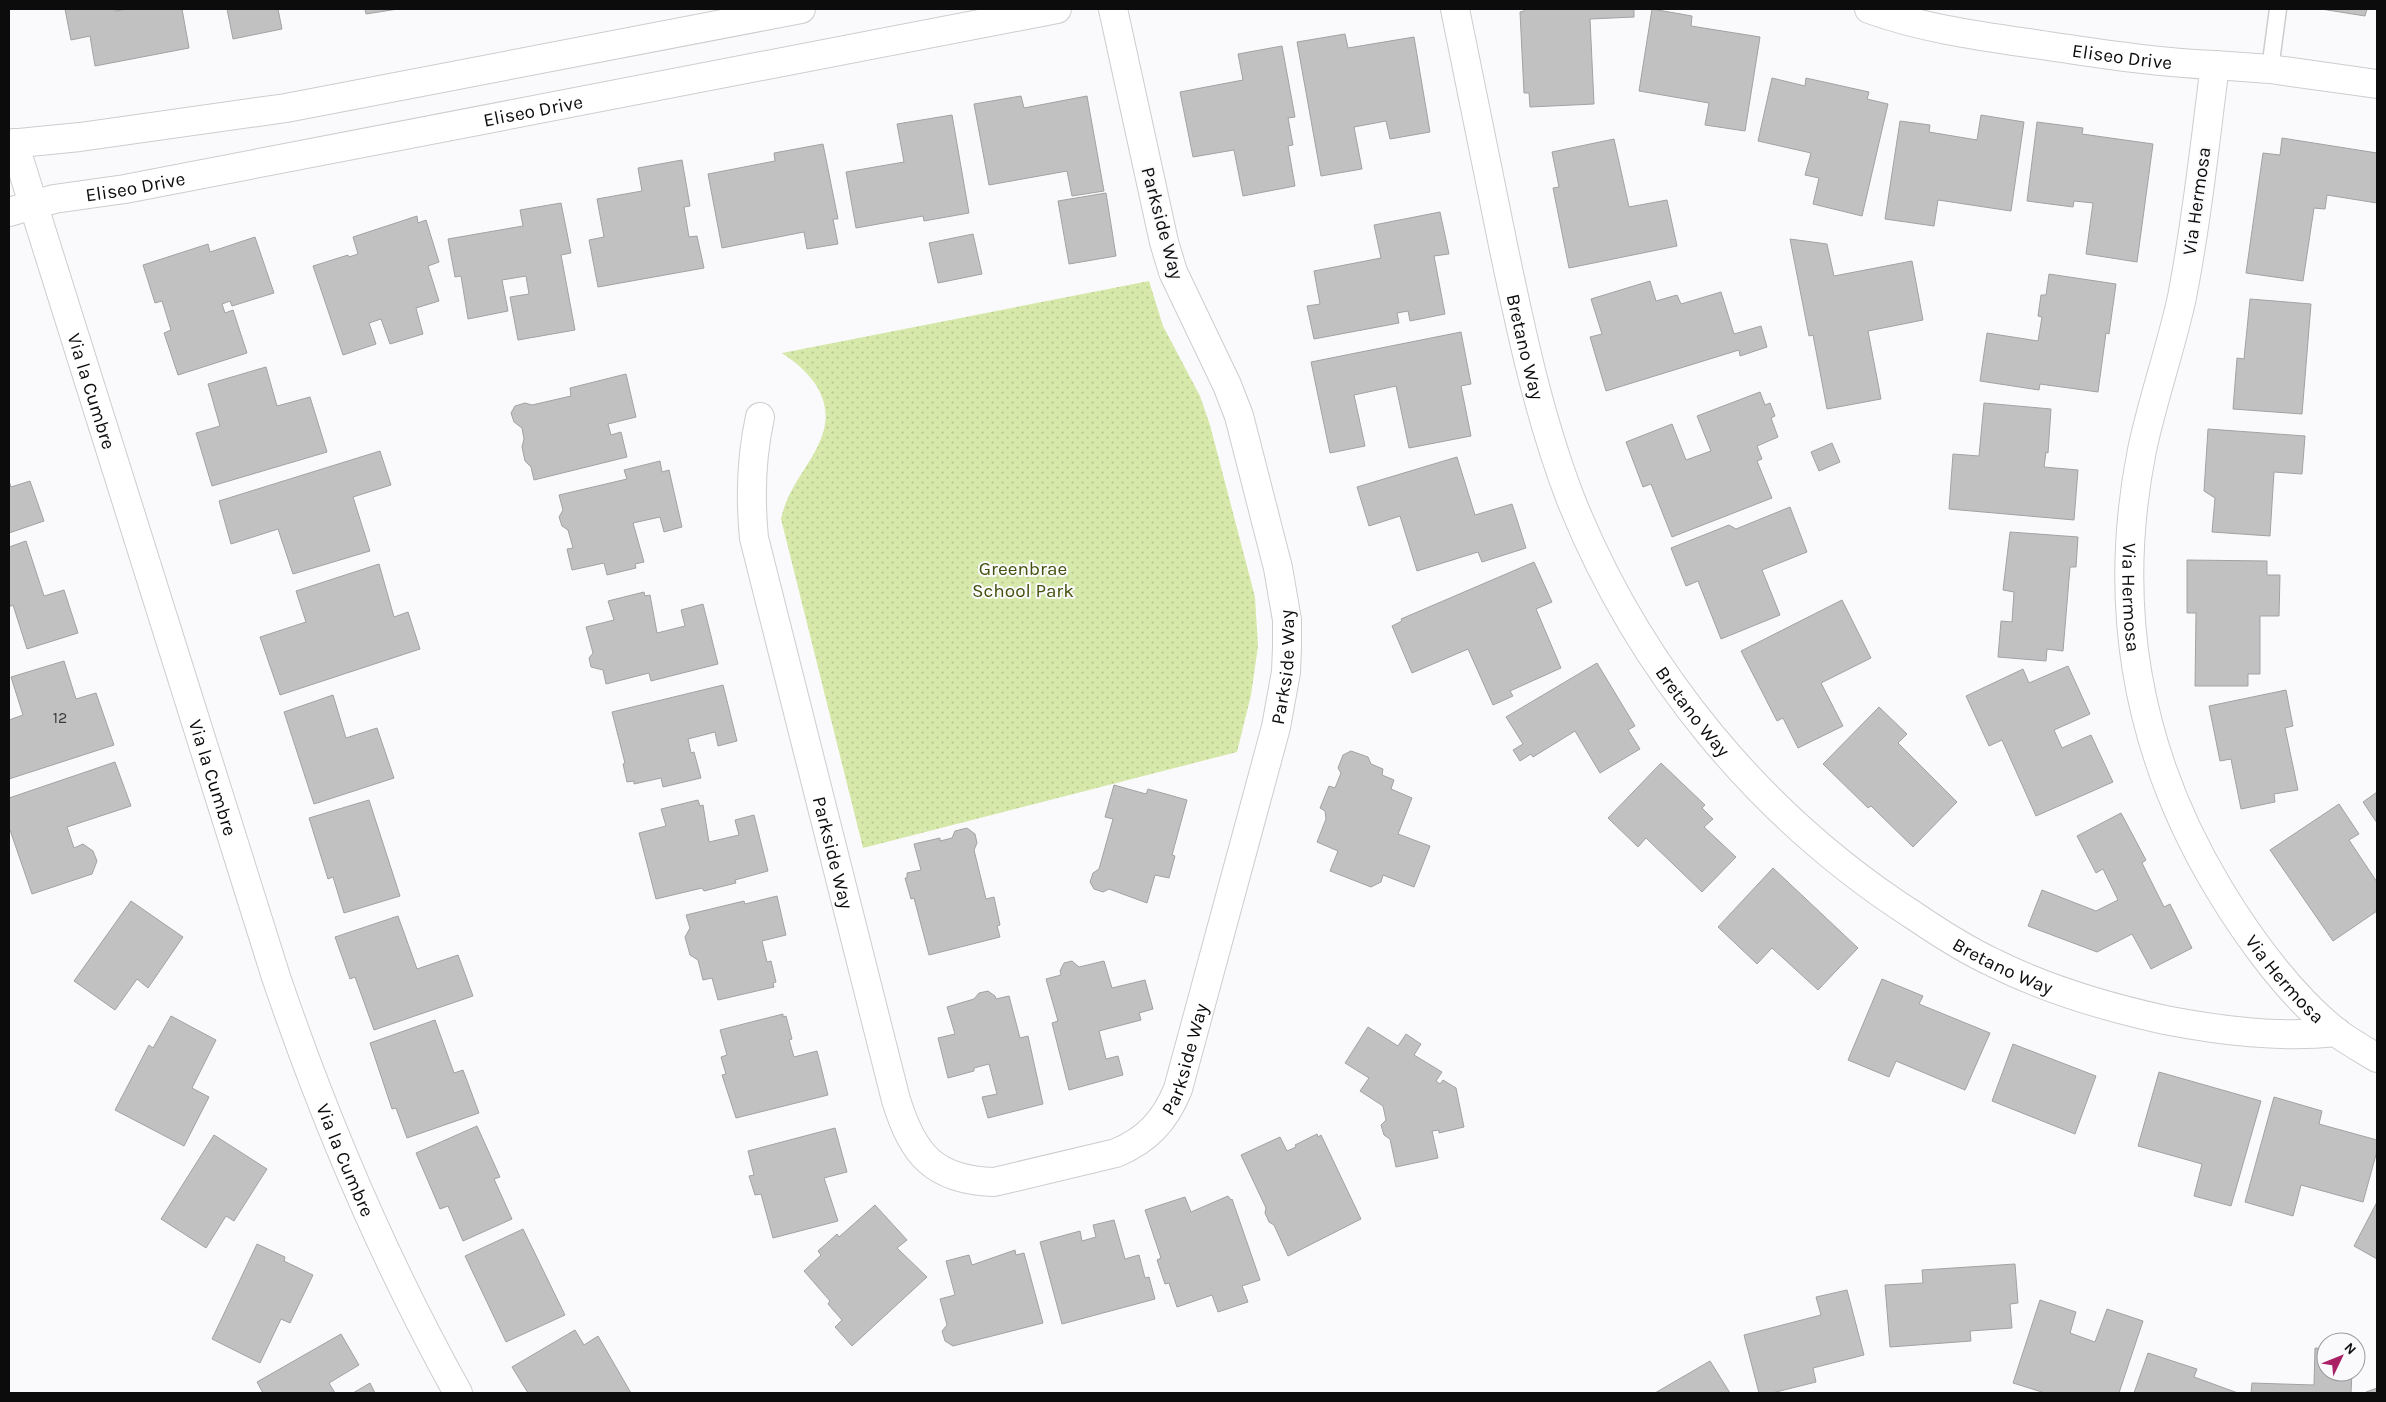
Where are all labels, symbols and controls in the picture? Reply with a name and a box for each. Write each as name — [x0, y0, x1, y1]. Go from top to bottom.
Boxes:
street label: Eliseo Drive — [2071, 40, 2173, 74]
street label: Eliseo Drive — [482, 91, 585, 132]
street label: Via Hermosa — [2178, 146, 2215, 257]
street label: Parkside Way — [1136, 165, 1188, 282]
street label: Eliseo Drive — [84, 168, 187, 206]
street label: Bretano Way — [1502, 292, 1548, 402]
street label: Via la Cumbre — [62, 331, 120, 452]
street label: Via Hermosa — [2117, 542, 2144, 653]
park label: Greenbrae School Park — [972, 558, 1074, 602]
street label: Parkside Way — [1267, 608, 1299, 726]
street label: Bretano Way — [1651, 662, 1734, 762]
house number: 12 — [53, 708, 67, 727]
street label: Via la Cumbre — [184, 717, 241, 839]
street label: Parkside Way — [808, 794, 857, 912]
street label: Via Hermosa — [2240, 931, 2328, 1028]
street label: Bretano Way — [1949, 933, 2056, 999]
street label: Parkside Way — [1157, 1001, 1213, 1119]
street label: Via la Cumbre — [311, 1101, 378, 1220]
north arrow — [2316, 1332, 2366, 1382]
text: N — [2340, 1339, 2360, 1358]

